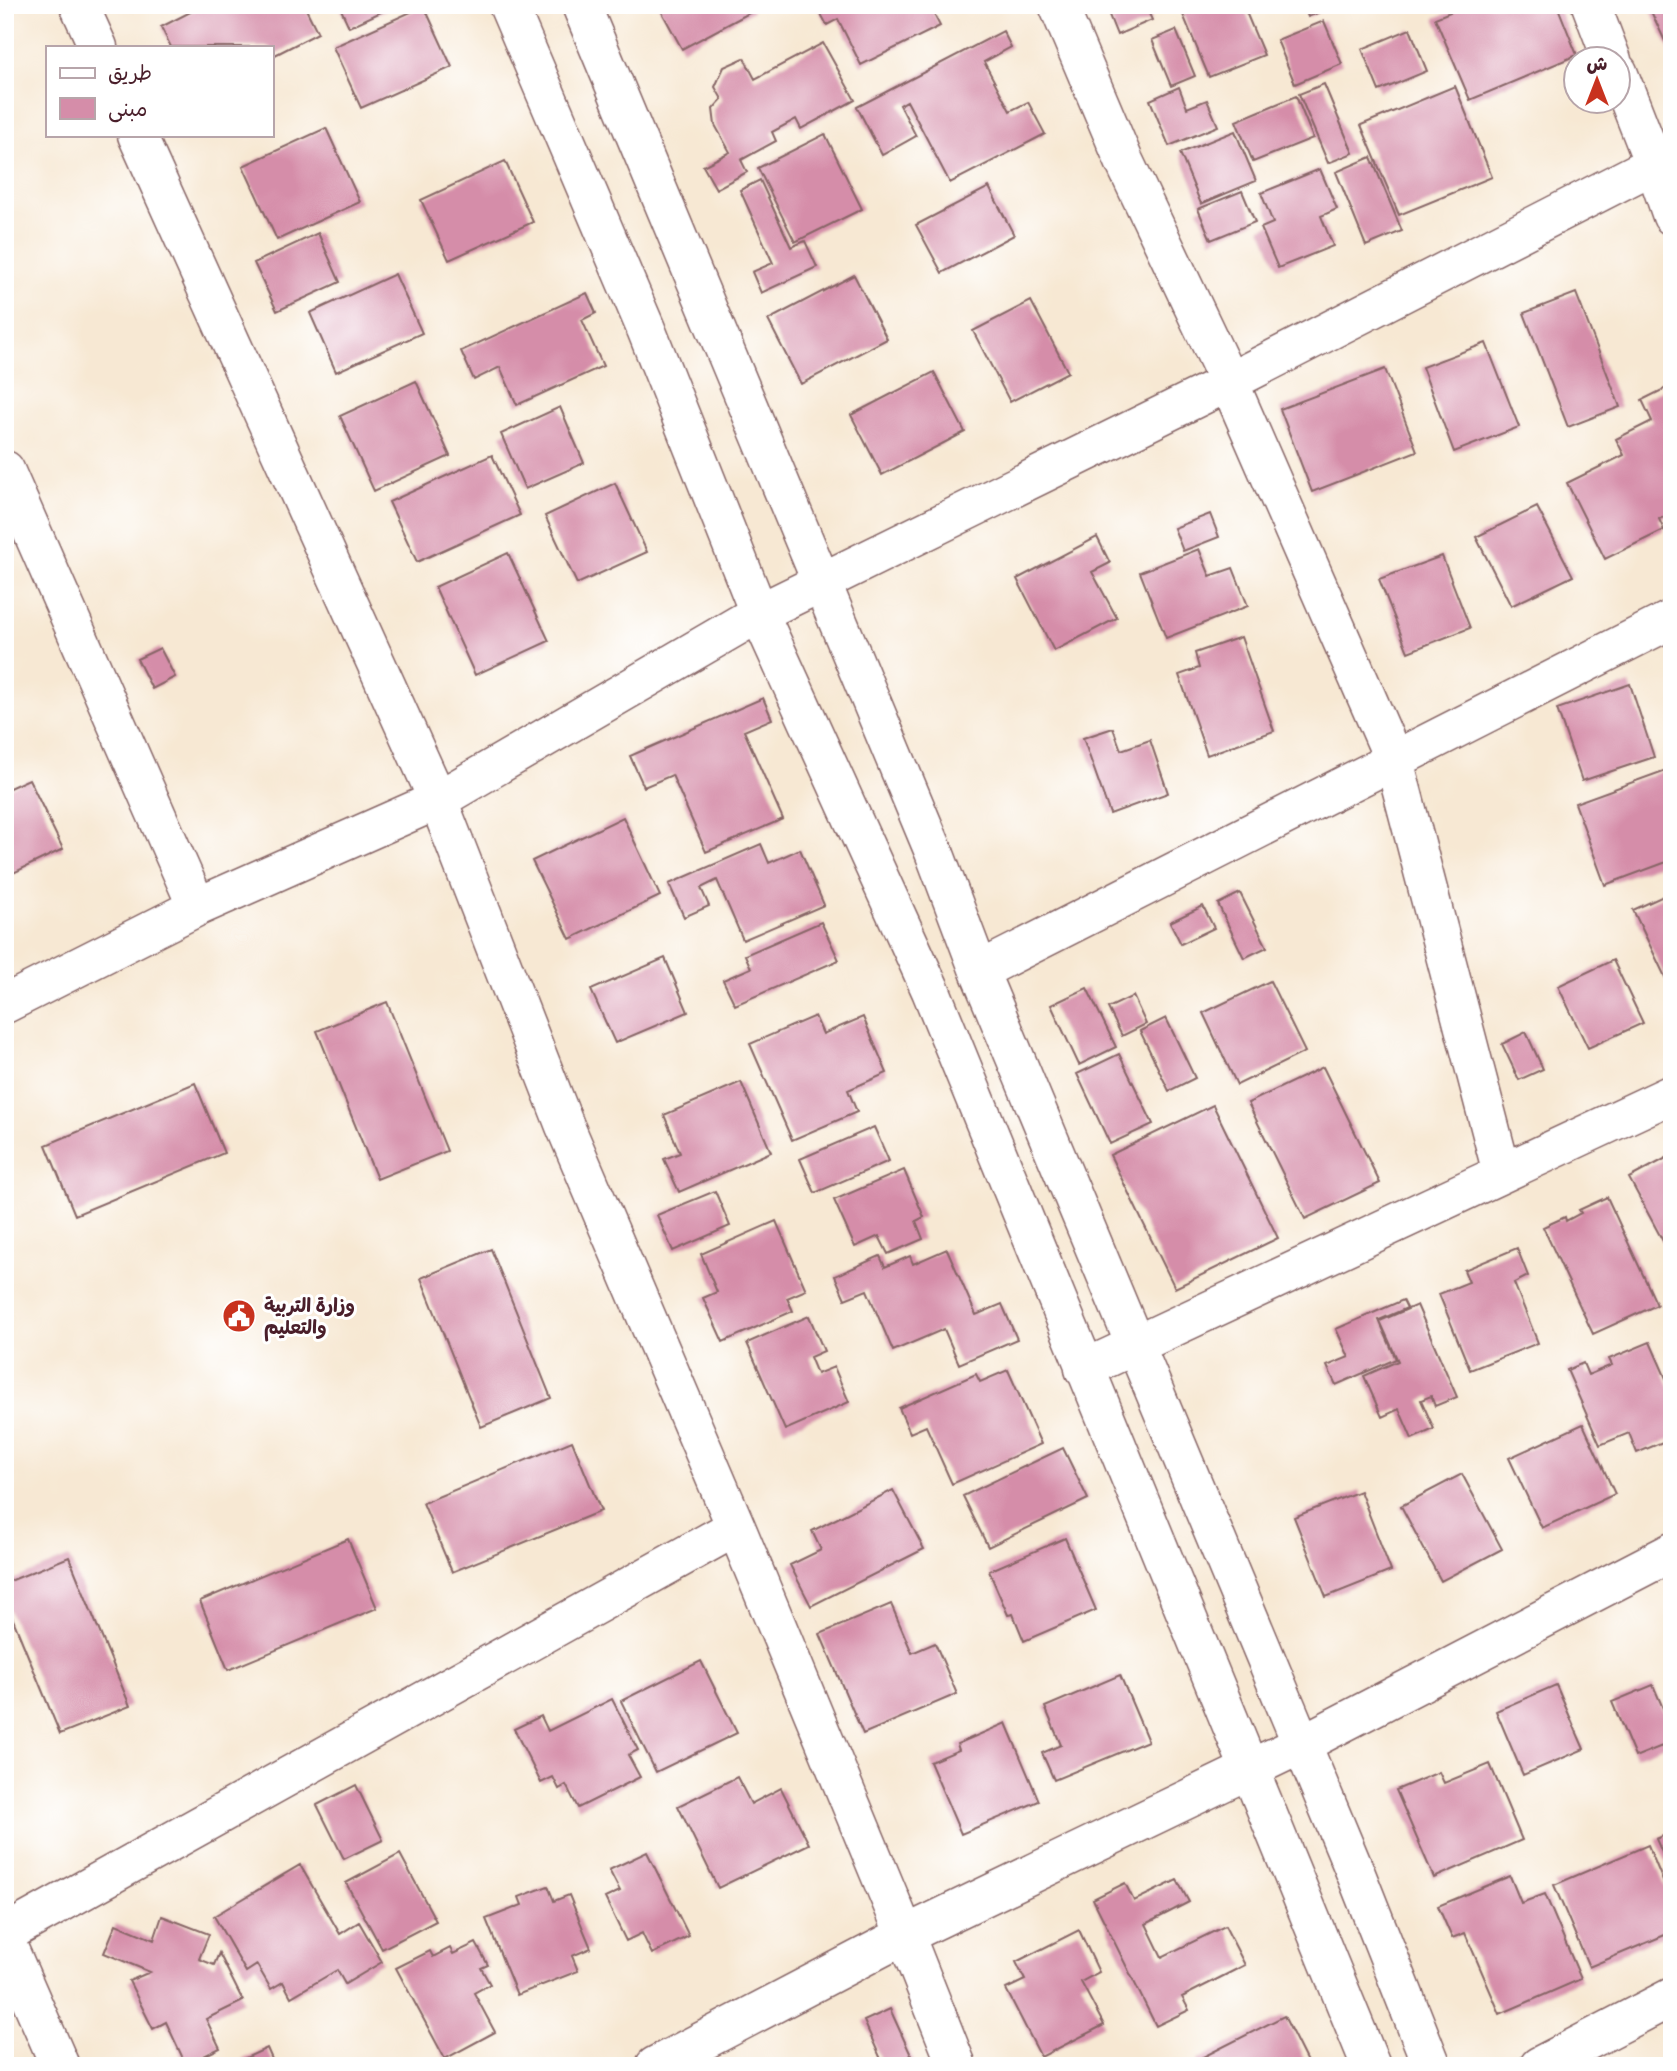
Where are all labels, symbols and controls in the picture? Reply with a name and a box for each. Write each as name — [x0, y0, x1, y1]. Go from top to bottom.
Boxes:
legend — [46, 46, 273, 136]
north arrow — [1562, 46, 1632, 116]
text: ش — [1587, 51, 1608, 75]
text: طريق — [108, 59, 152, 86]
text: مبنى — [108, 95, 147, 123]
place label: وزارة التربية والتعليم — [264, 1293, 355, 1342]
public building icon: وزارة التربية والتعليم — [220, 1297, 258, 1335]

